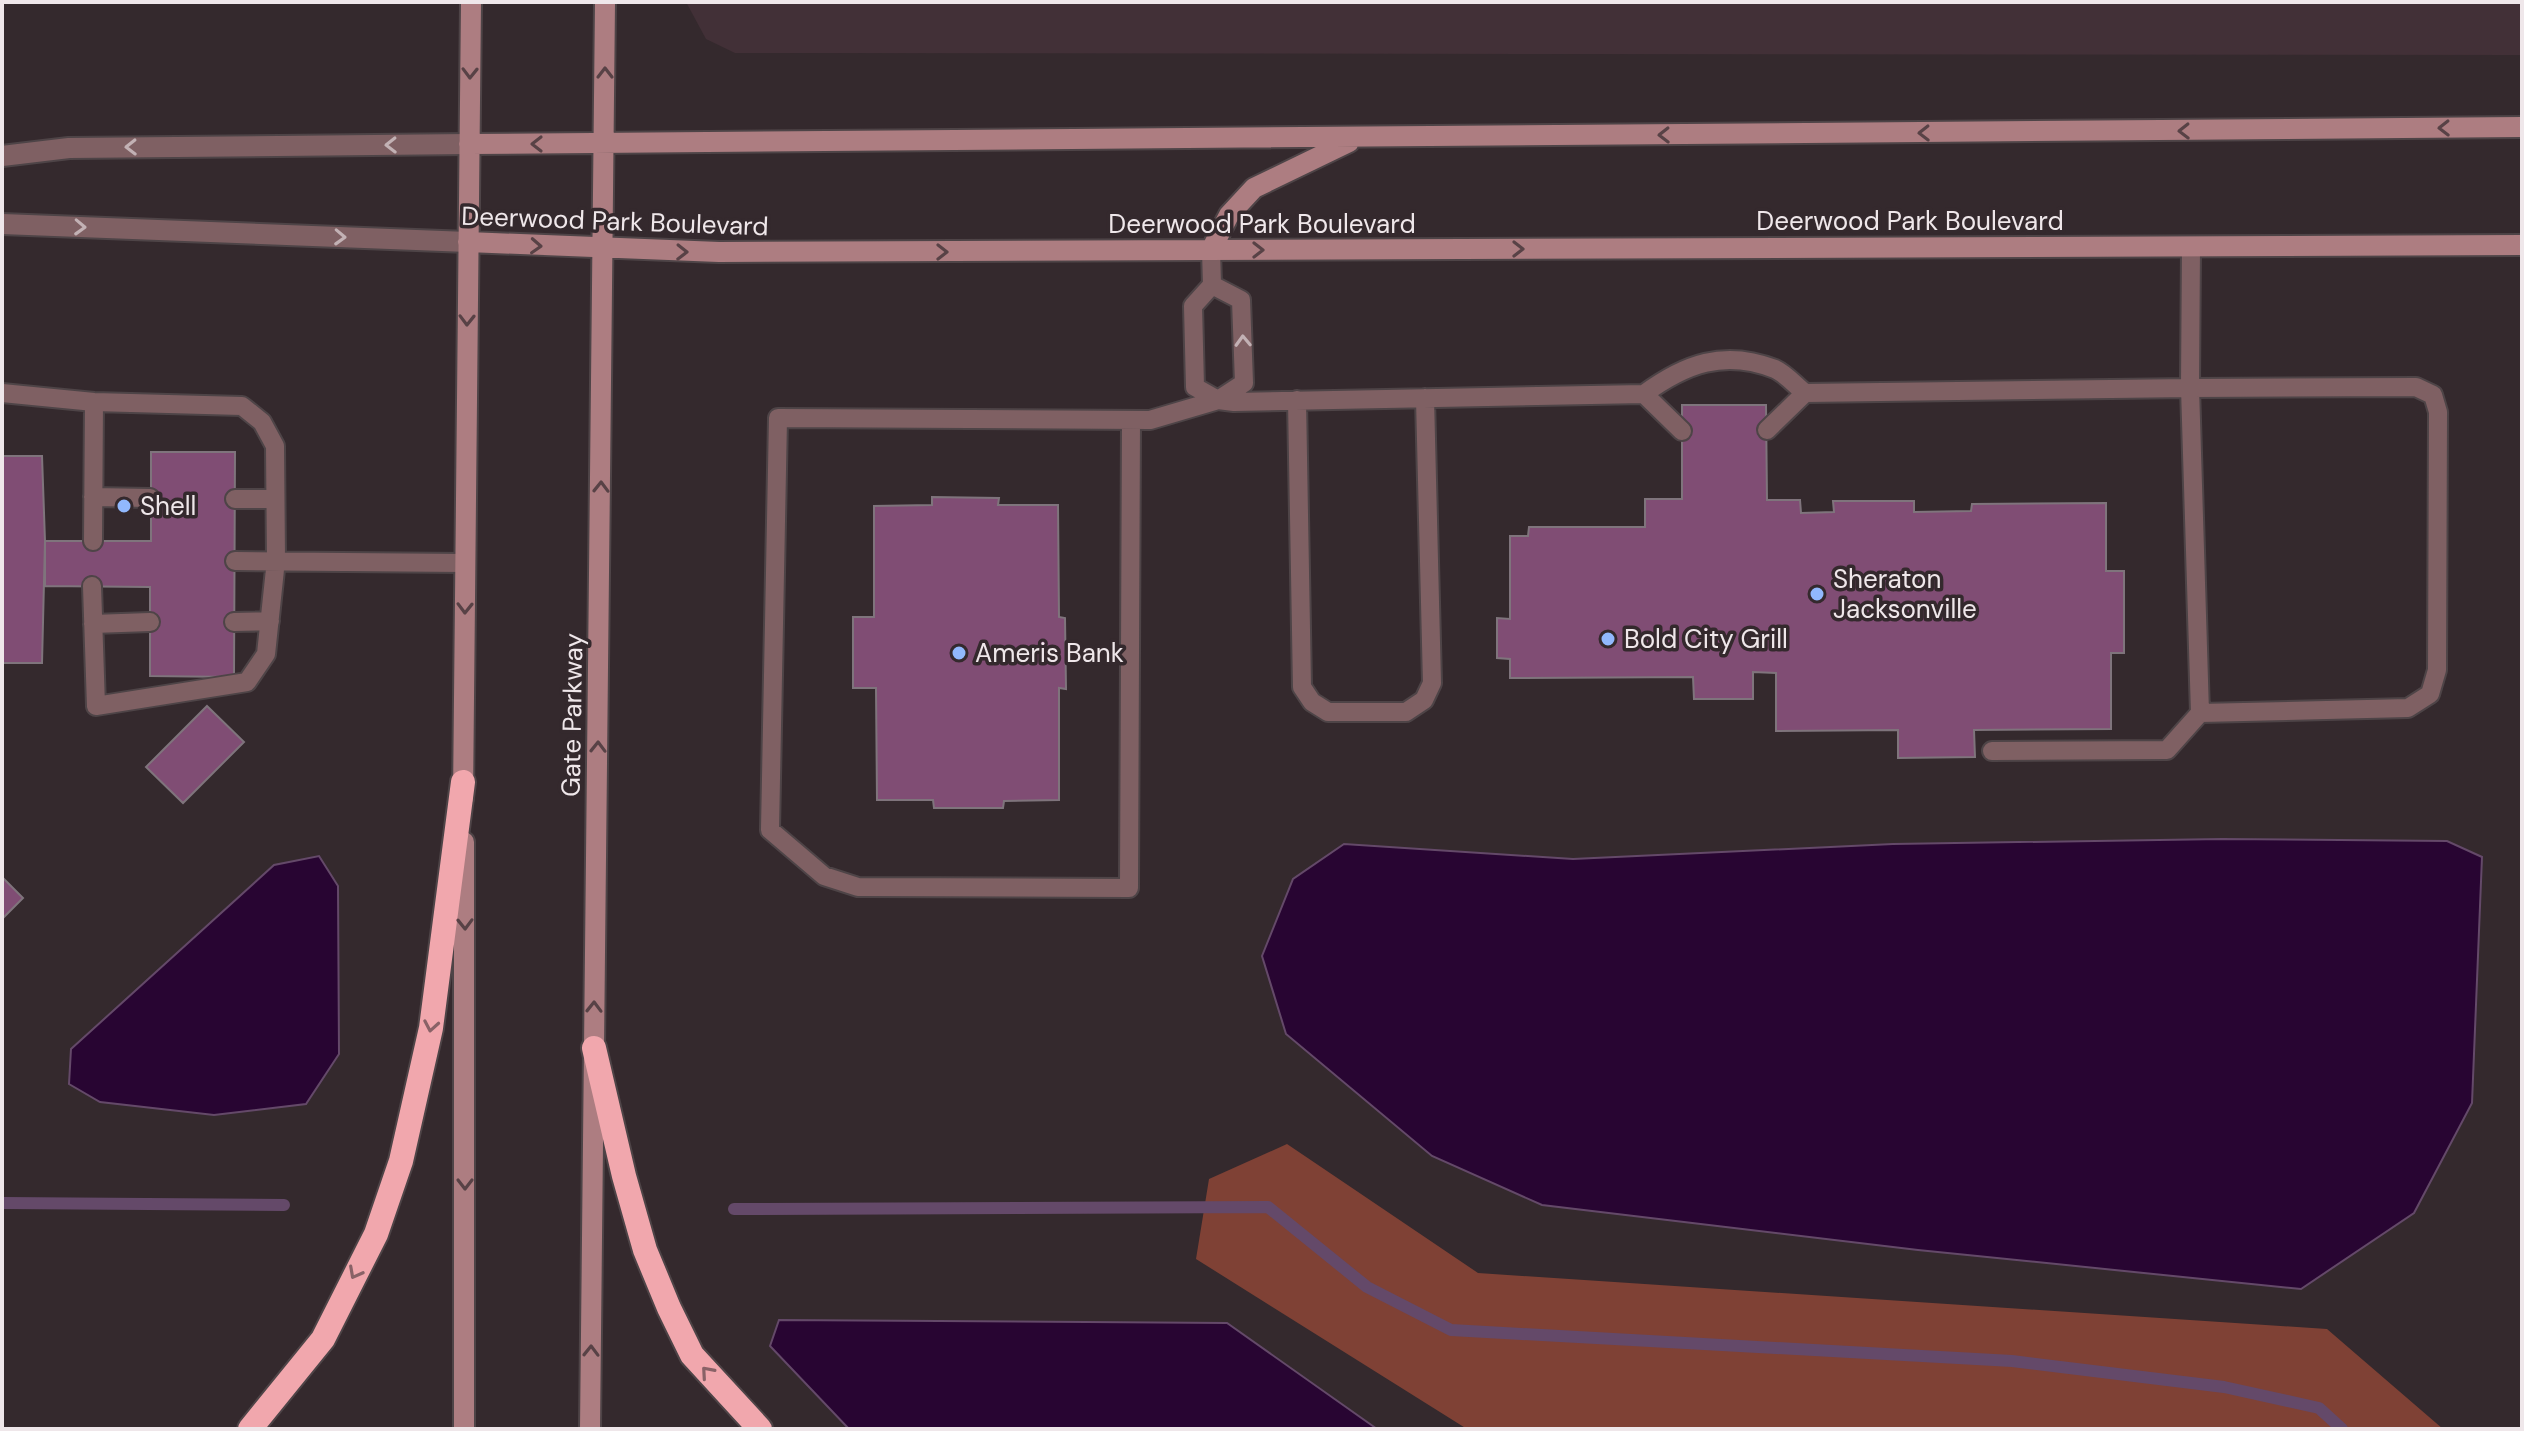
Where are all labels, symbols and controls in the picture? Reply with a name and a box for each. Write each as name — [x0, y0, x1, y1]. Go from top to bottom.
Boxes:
one-way arrow — [596, 66, 614, 79]
one-way arrow — [461, 67, 479, 80]
one-way arrow — [2437, 119, 2450, 137]
one-way arrow — [2177, 122, 2190, 139]
one-way arrow — [1917, 124, 1930, 142]
one-way arrow — [1657, 127, 1670, 144]
one-way arrow — [530, 135, 543, 153]
one-way arrow — [384, 136, 397, 154]
one-way arrow — [124, 138, 137, 156]
street label: Deerwood Park Boulevard — [461, 199, 769, 243]
street label: Deerwood Park Boulevard — [1756, 204, 2064, 238]
street label: Deerwood Park Boulevard — [1108, 207, 1416, 241]
one-way arrow — [74, 218, 87, 235]
one-way arrow — [334, 228, 347, 245]
one-way arrow — [530, 237, 543, 254]
one-way arrow — [1512, 240, 1525, 258]
one-way arrow — [1252, 241, 1265, 259]
one-way arrow — [676, 243, 689, 261]
one-way arrow — [936, 243, 949, 261]
one-way arrow — [459, 314, 476, 327]
one-way arrow — [1234, 334, 1252, 347]
one-way arrow — [592, 480, 610, 493]
place label: Shell — [140, 489, 196, 523]
marker: Shell — [115, 497, 133, 515]
place label: Sheraton Jacksonville — [1833, 562, 1977, 626]
marker: Sheraton Jacksonville — [1808, 585, 1826, 603]
one-way arrow — [456, 602, 473, 615]
place label: Bold City Grill — [1624, 622, 1788, 656]
marker: Bold City Grill — [1599, 630, 1617, 648]
street label: Gate Parkway — [554, 633, 590, 797]
place label: Ameris Bank — [975, 636, 1124, 670]
marker: Ameris Bank — [950, 644, 968, 662]
one-way arrow — [589, 740, 606, 753]
one-way arrow — [456, 918, 473, 931]
one-way arrow — [586, 1000, 603, 1013]
one-way arrow — [423, 1019, 440, 1032]
one-way arrow — [456, 1178, 474, 1191]
one-way arrow — [350, 1265, 365, 1279]
one-way arrow — [582, 1344, 599, 1357]
one-way arrow — [702, 1366, 717, 1381]

